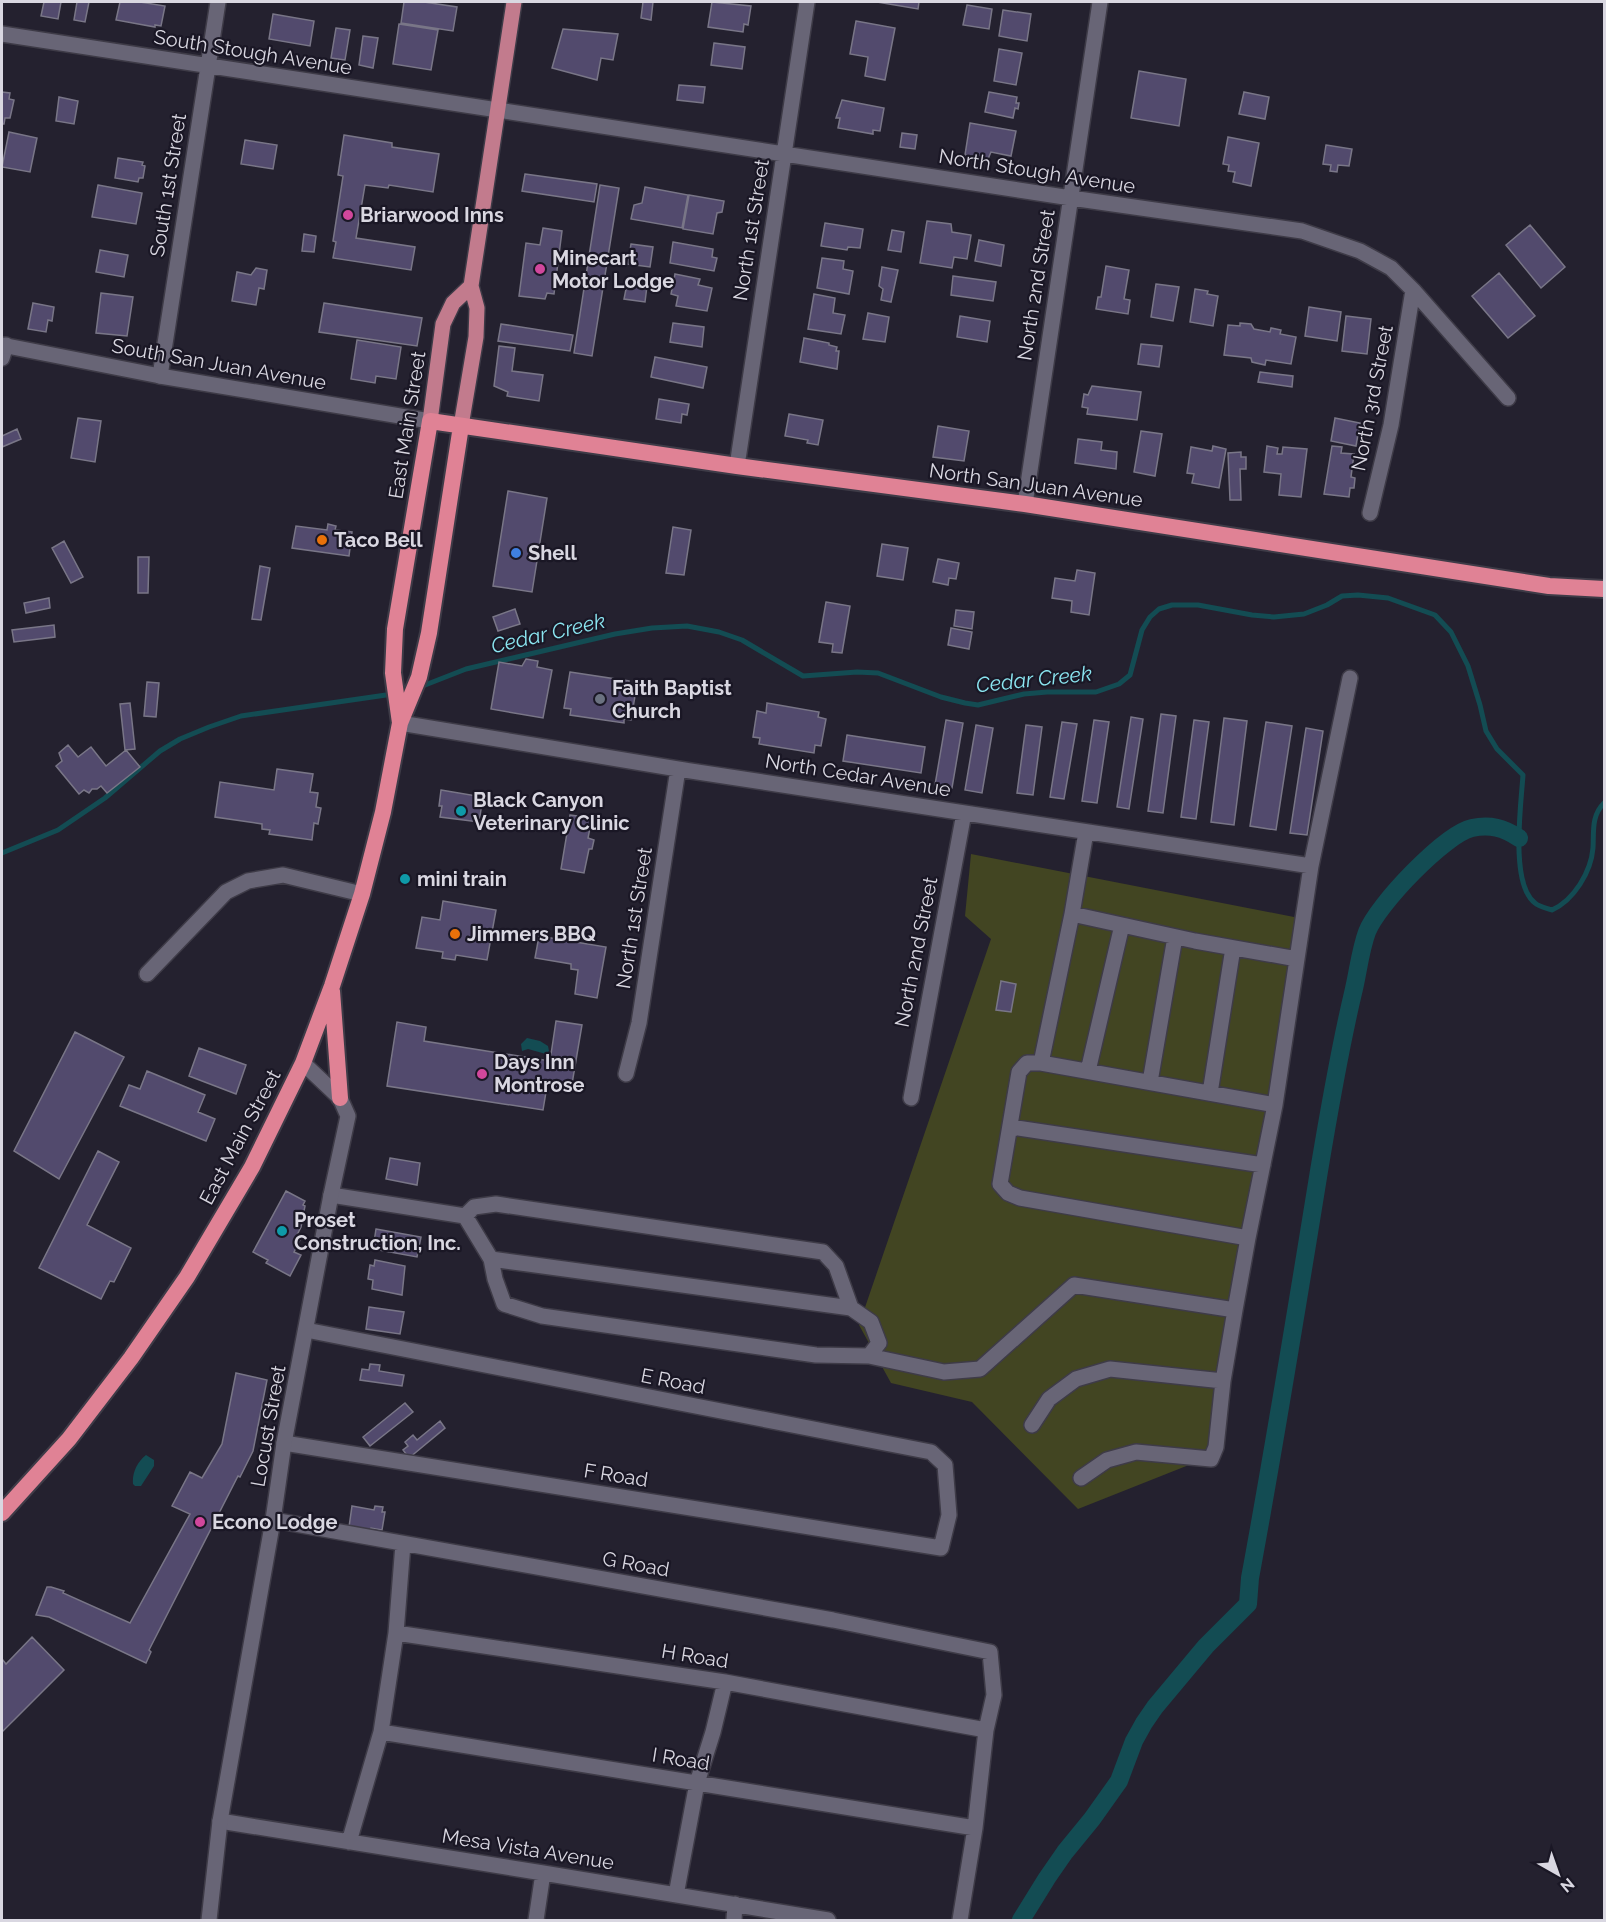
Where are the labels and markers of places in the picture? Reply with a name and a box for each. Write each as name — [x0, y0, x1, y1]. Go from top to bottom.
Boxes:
place label: Briarwood Inns — [360, 203, 504, 227]
marker: Briarwood Inns — [341, 208, 355, 222]
place label: Minecart Motor Lodge — [552, 246, 674, 293]
marker: Minecart Motor Lodge — [533, 262, 547, 276]
place label: Taco Bell — [334, 528, 423, 552]
marker: Taco Bell — [315, 533, 329, 547]
place label: Shell — [528, 541, 578, 565]
marker: Shell — [509, 546, 523, 560]
place label: Faith Baptist Church — [612, 676, 732, 723]
marker: Faith Baptist Church — [593, 692, 607, 706]
place label: Black Canyon Veterinary Clinic — [473, 788, 630, 835]
marker: Black Canyon Veterinary Clinic — [454, 804, 468, 818]
place label: mini train — [417, 867, 507, 891]
marker: mini train — [398, 872, 412, 886]
place label: Jimmers BBQ — [467, 922, 596, 946]
marker: Jimmers BBQ — [448, 927, 462, 941]
place label: Days Inn Montrose — [494, 1050, 585, 1097]
marker: Days Inn Montrose — [475, 1067, 489, 1081]
place label: Proset Construction, Inc. — [294, 1208, 461, 1255]
marker: Proset Construction, Inc. — [275, 1224, 289, 1238]
place label: Econo Lodge — [212, 1510, 337, 1534]
marker: Econo Lodge — [193, 1515, 207, 1529]

